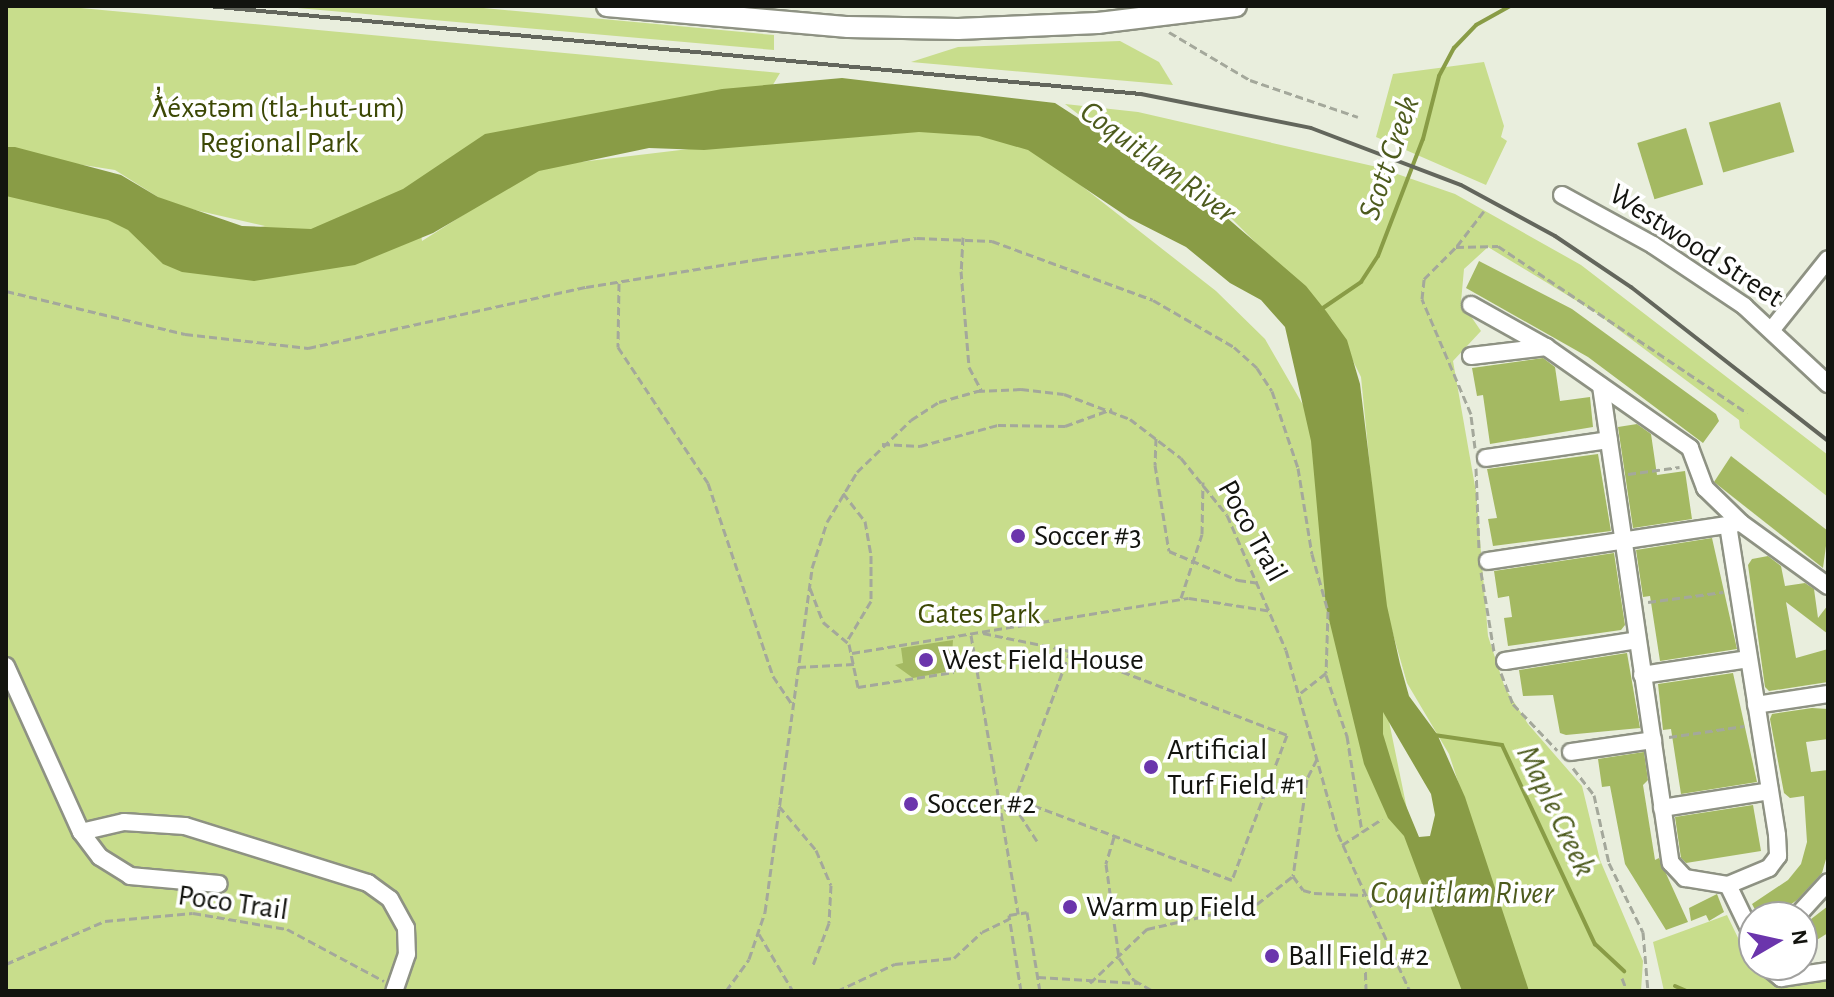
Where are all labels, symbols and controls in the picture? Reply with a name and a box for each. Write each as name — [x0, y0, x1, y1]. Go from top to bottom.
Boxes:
park label: ƛ̓éxətəm (tla-hut-um) Regional Park — [152, 90, 406, 160]
water label: Scott Creek — [1350, 91, 1428, 225]
water label: Coquitlam River — [1072, 92, 1244, 232]
street label: Westwood Street — [1602, 176, 1790, 316]
street label: Poco Trail — [1209, 474, 1295, 588]
place label: Soccer #3 — [1034, 518, 1142, 554]
marker: Soccer #3 — [1009, 527, 1027, 545]
park label: Gates Park — [918, 596, 1040, 632]
place label: West Field House — [942, 642, 1144, 678]
marker: West Field House — [917, 651, 935, 669]
place label: Artificial Turf Field #1 — [1167, 732, 1306, 802]
water label: Maple Creek — [1508, 739, 1604, 883]
marker: Artificial Turf Field #1 — [1142, 758, 1160, 776]
place label: Soccer #2 — [927, 786, 1036, 822]
marker: Soccer #2 — [902, 795, 920, 813]
water label: Coquitlam River — [1370, 874, 1554, 912]
street label: Poco Trail — [176, 877, 290, 929]
place label: Warm up Field — [1086, 889, 1256, 925]
marker: Warm up Field — [1061, 898, 1079, 916]
north arrow — [1738, 901, 1818, 981]
text: N — [1788, 928, 1812, 947]
place label: Ball Field #2 — [1288, 938, 1429, 974]
marker: Ball Field #2 — [1263, 947, 1281, 965]

